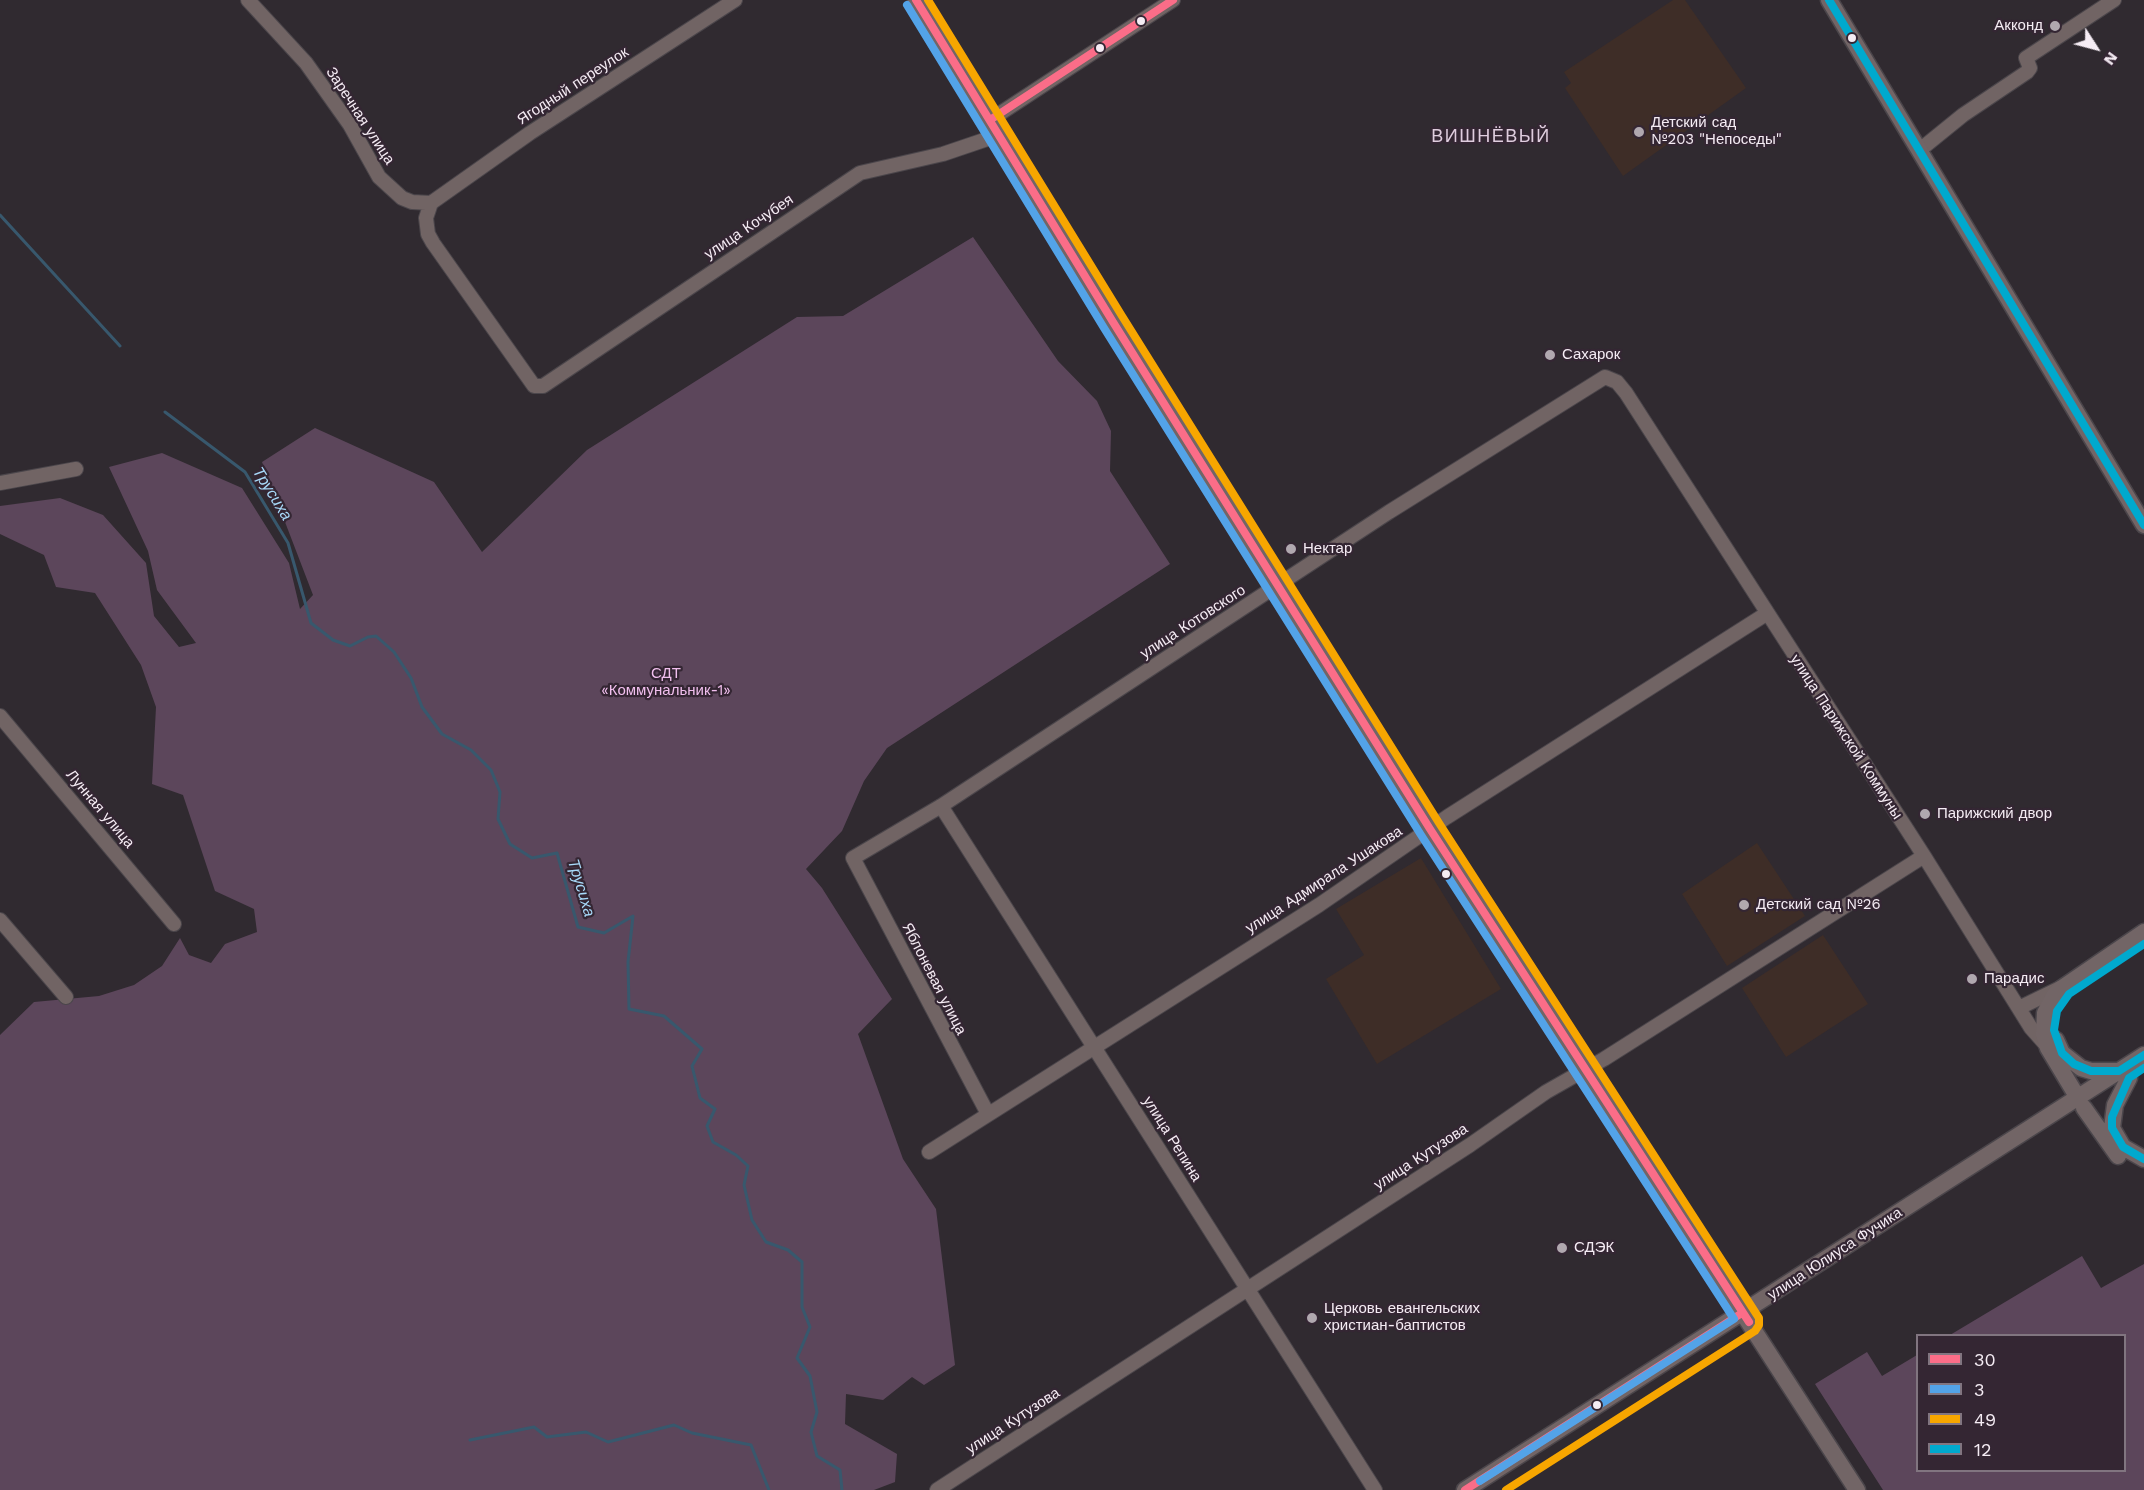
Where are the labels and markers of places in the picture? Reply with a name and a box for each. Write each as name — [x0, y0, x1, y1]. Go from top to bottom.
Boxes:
unlabelled marker — [1135, 15, 1147, 27]
place label: Акконд — [1994, 17, 2043, 35]
marker: Акконд — [2048, 19, 2062, 33]
unlabelled marker — [1846, 32, 1858, 44]
unlabelled marker — [1094, 42, 1106, 54]
place label: Детский сад №203 "Непоседы" — [1651, 114, 1782, 149]
marker: Детский сад №203 "Непоседы" — [1632, 125, 1646, 139]
place label: Сахарок — [1562, 346, 1620, 364]
marker: Сахарок — [1543, 348, 1557, 362]
place label: Нектар — [1303, 540, 1352, 558]
marker: Нектар — [1284, 542, 1298, 556]
place label: Парижский двор — [1937, 805, 2052, 823]
marker: Парижский двор — [1918, 807, 1932, 821]
unlabelled marker — [1440, 868, 1452, 880]
place label: Детский сад №26 — [1756, 896, 1881, 914]
marker: Детский сад №26 — [1737, 898, 1751, 912]
place label: Парадис — [1984, 970, 2044, 988]
marker: Парадис — [1965, 972, 1979, 986]
place label: СДЭК — [1574, 1239, 1614, 1257]
marker: СДЭК — [1555, 1241, 1569, 1255]
place label: Церковь евангельских христиан-баптистов — [1324, 1300, 1480, 1335]
marker: Церковь евангельских христиан-баптистов — [1305, 1311, 1319, 1325]
unlabelled marker — [1591, 1399, 1603, 1411]

